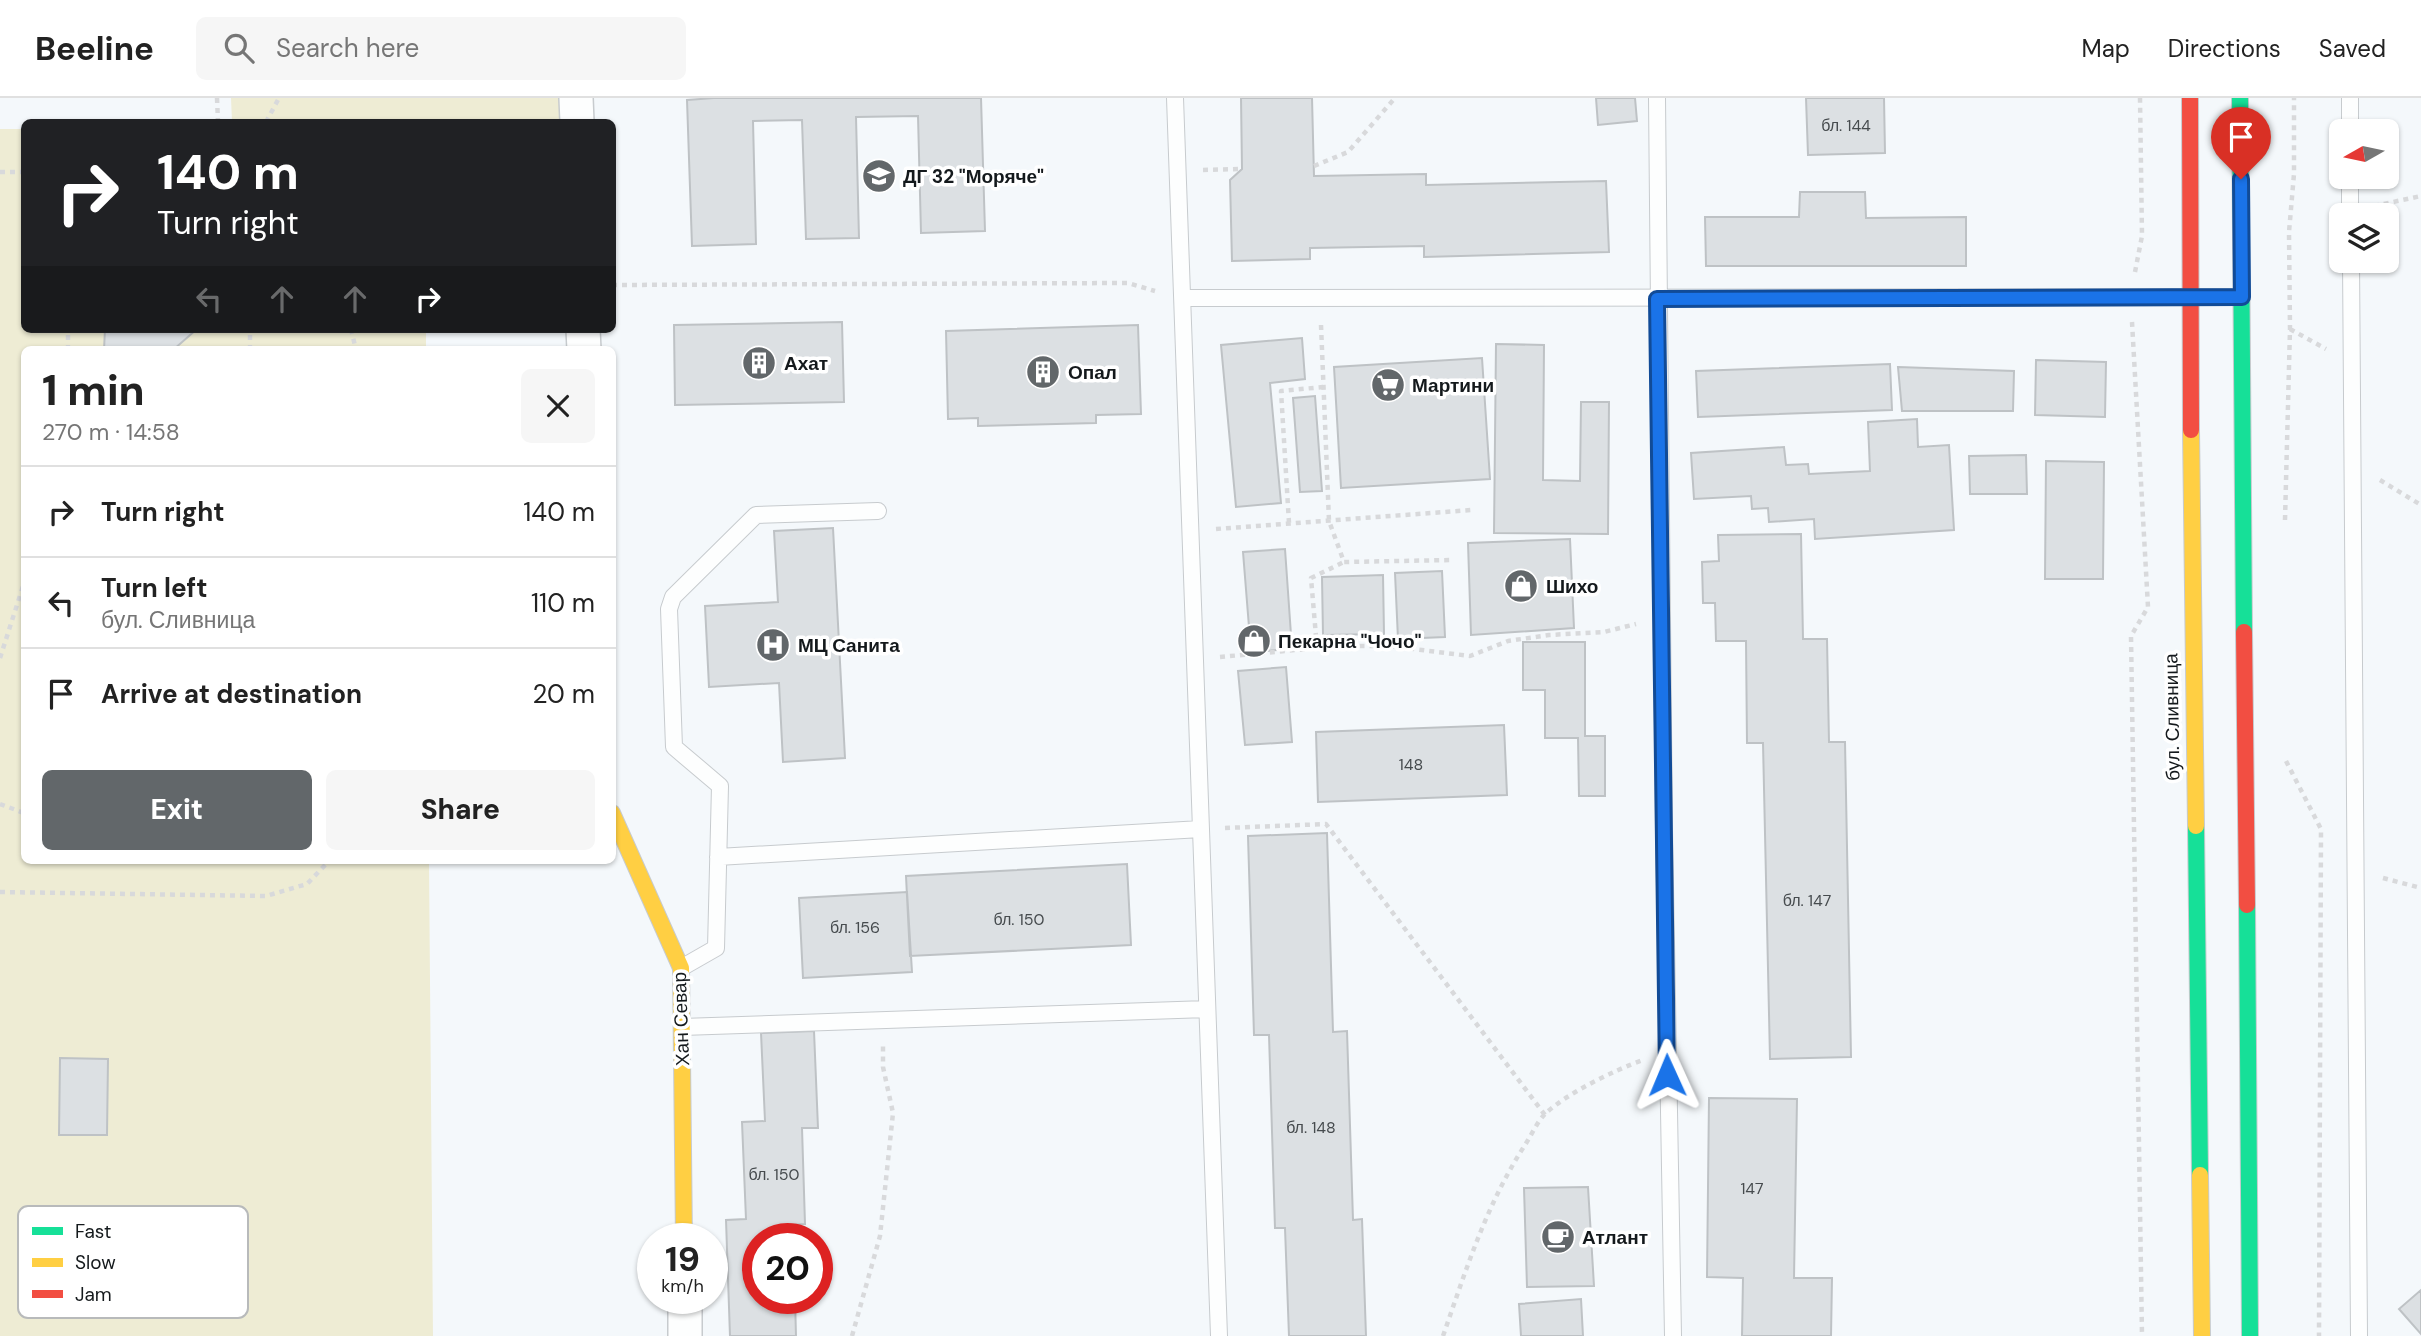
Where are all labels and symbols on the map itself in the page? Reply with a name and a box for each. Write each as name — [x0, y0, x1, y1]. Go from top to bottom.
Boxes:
pin — [2211, 107, 2271, 179]
house number: бл. 144 — [1821, 115, 1871, 136]
north arrow — [2329, 119, 2399, 189]
school or university icon: ДГ 32 "Моряче" — [860, 157, 898, 195]
place label: ДГ 32 "Моряче" — [903, 164, 1044, 189]
building icon: Ахат — [740, 344, 778, 382]
place label: Ахат — [784, 351, 828, 376]
building icon: Опал — [1024, 353, 1062, 391]
place label: Опал — [1068, 360, 1117, 385]
supermarket icon: Мартини — [1369, 366, 1407, 404]
place label: Мартини — [1412, 373, 1494, 398]
shop icon: Шихо — [1502, 567, 1540, 605]
place label: Шихо — [1546, 574, 1598, 599]
shop icon: Пекарна "Чочо" — [1235, 622, 1273, 660]
hospital icon: МЦ Санита — [754, 626, 792, 664]
place label: Пекарна "Чочо" — [1278, 629, 1422, 654]
place label: МЦ Санита — [798, 633, 900, 658]
street label: бул. Сливница — [2158, 653, 2186, 781]
house number: 148 — [1399, 754, 1423, 775]
house number: бл. 147 — [1783, 890, 1831, 911]
house number: бл. 150 — [994, 909, 1045, 930]
house number: бл. 156 — [830, 917, 880, 938]
street label: Хан Севар — [667, 972, 695, 1066]
position arrow — [1630, 1038, 1704, 1112]
house number: бл. 148 — [1286, 1117, 1336, 1138]
house number: бл. 150 — [749, 1164, 800, 1185]
house number: 147 — [1740, 1178, 1764, 1199]
legend — [18, 1206, 248, 1318]
cafe icon: Атлант — [1539, 1218, 1577, 1256]
text: Fast — [75, 1219, 111, 1244]
speed limit sign: 20 — [742, 1223, 833, 1314]
place label: Атлант — [1582, 1225, 1648, 1250]
text: Slow — [75, 1250, 116, 1275]
text: Jam — [75, 1282, 112, 1307]

